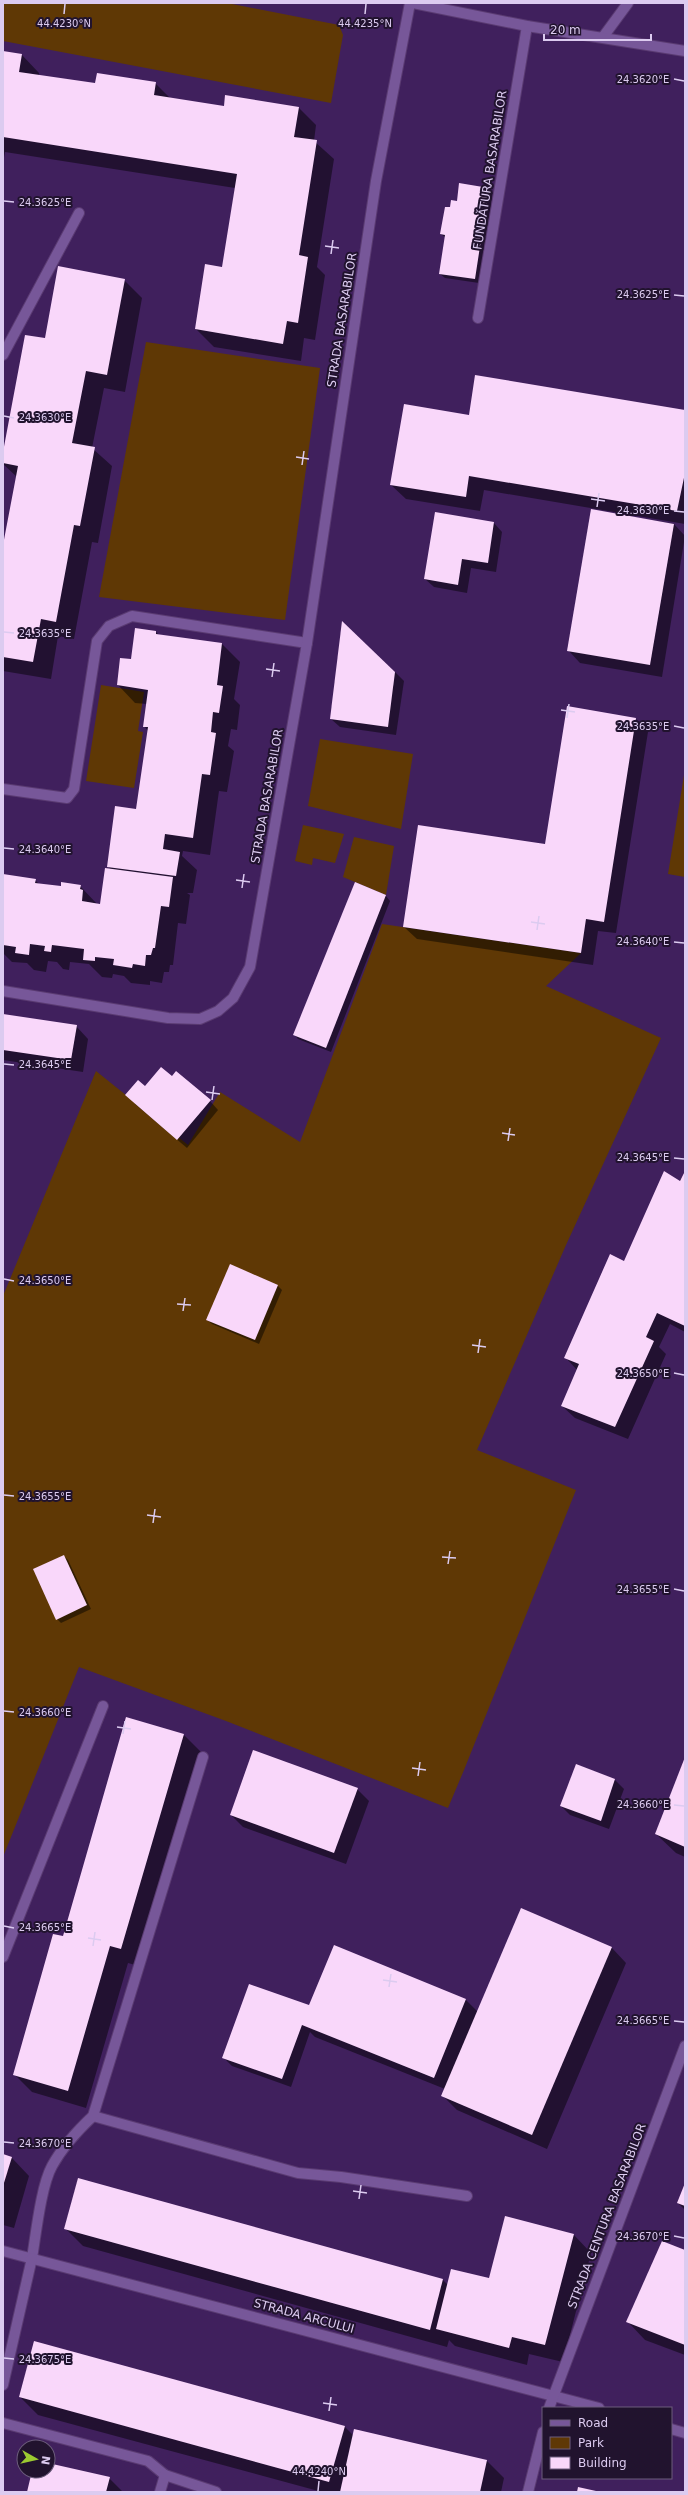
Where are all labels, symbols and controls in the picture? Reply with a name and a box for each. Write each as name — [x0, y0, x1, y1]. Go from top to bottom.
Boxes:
scale bar — [544, 16, 651, 42]
text: 44.4230°N — [37, 18, 91, 29]
text: 44.4235°N — [338, 18, 392, 29]
text: 20 m — [550, 23, 581, 37]
text: 24.3620°E — [617, 74, 669, 85]
street label: FUNDĂTURA BASARABILOR — [469, 89, 510, 251]
text: 24.3625°E — [19, 197, 71, 208]
street label: STRADA BASARABILOR — [324, 252, 360, 388]
text: 24.3625°E — [617, 289, 669, 300]
text: 24.3630°E — [19, 412, 71, 423]
text: 24.3630°E — [617, 505, 669, 516]
text: 24.3635°E — [19, 628, 71, 639]
text: 24.3635°E — [617, 721, 669, 732]
street label: STRADA BASARABILOR — [248, 728, 286, 864]
text: 24.3640°E — [19, 844, 71, 855]
text: 24.3640°E — [617, 936, 669, 947]
text: 24.3645°E — [19, 1059, 71, 1070]
text: 24.3645°E — [617, 1152, 669, 1163]
text: 24.3650°E — [19, 1275, 71, 1286]
text: 24.3650°E — [617, 1368, 669, 1379]
text: 24.3655°E — [19, 1491, 71, 1502]
text: 24.3655°E — [617, 1584, 669, 1595]
text: 24.3660°E — [19, 1707, 71, 1718]
text: 24.3660°E — [617, 1799, 669, 1810]
text: 24.3665°E — [19, 1922, 71, 1933]
text: 24.3665°E — [617, 2015, 669, 2026]
street label: STRADA CENTURA BASARABILOR — [565, 2121, 649, 2311]
text: 24.3670°E — [19, 2138, 71, 2149]
text: 24.3670°E — [617, 2231, 669, 2242]
street label: STRADA ARCULUI — [252, 2296, 356, 2336]
text: 24.3675°E — [19, 2354, 71, 2365]
legend — [542, 2407, 672, 2479]
text: Road — [578, 2416, 608, 2430]
text: Park — [578, 2436, 604, 2450]
north arrow — [16, 2439, 56, 2479]
text: N — [38, 2455, 52, 2466]
text: Building — [578, 2456, 627, 2470]
text: 44.4240°N — [292, 2466, 346, 2477]

